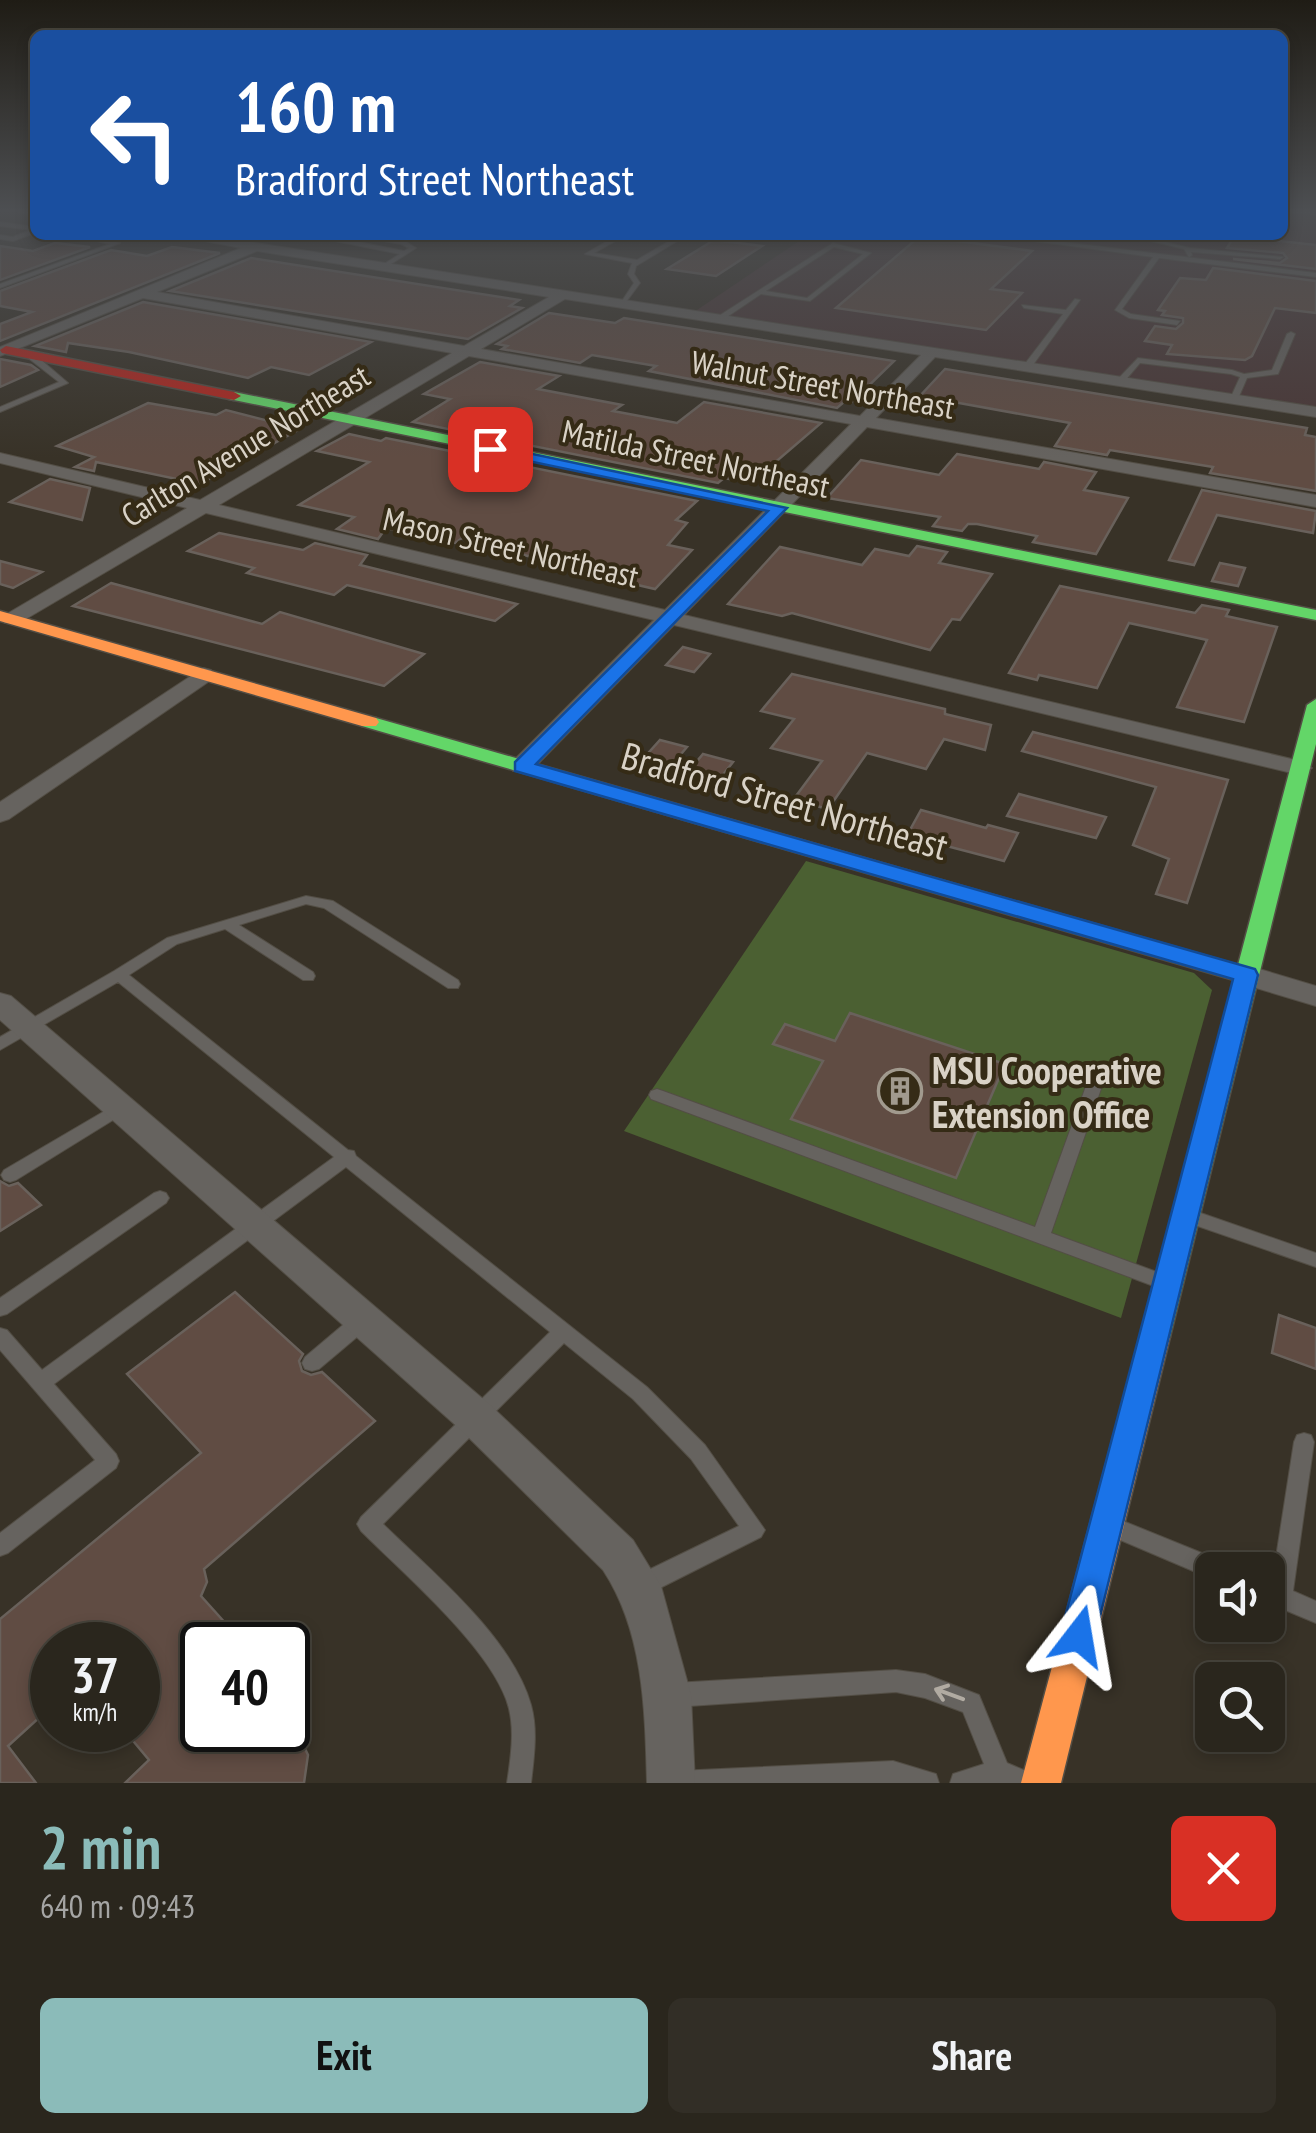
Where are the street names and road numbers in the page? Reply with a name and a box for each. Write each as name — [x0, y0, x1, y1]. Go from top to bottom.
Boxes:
street label: Walnut Street Northeast — [688, 340, 958, 428]
street label: Carlton Avenue Northeast — [113, 354, 377, 536]
street label: Matilda Street Northeast — [559, 409, 834, 507]
street label: Mason Street Northeast — [379, 497, 643, 597]
street label: Bradford Street Northeast — [616, 730, 954, 870]

